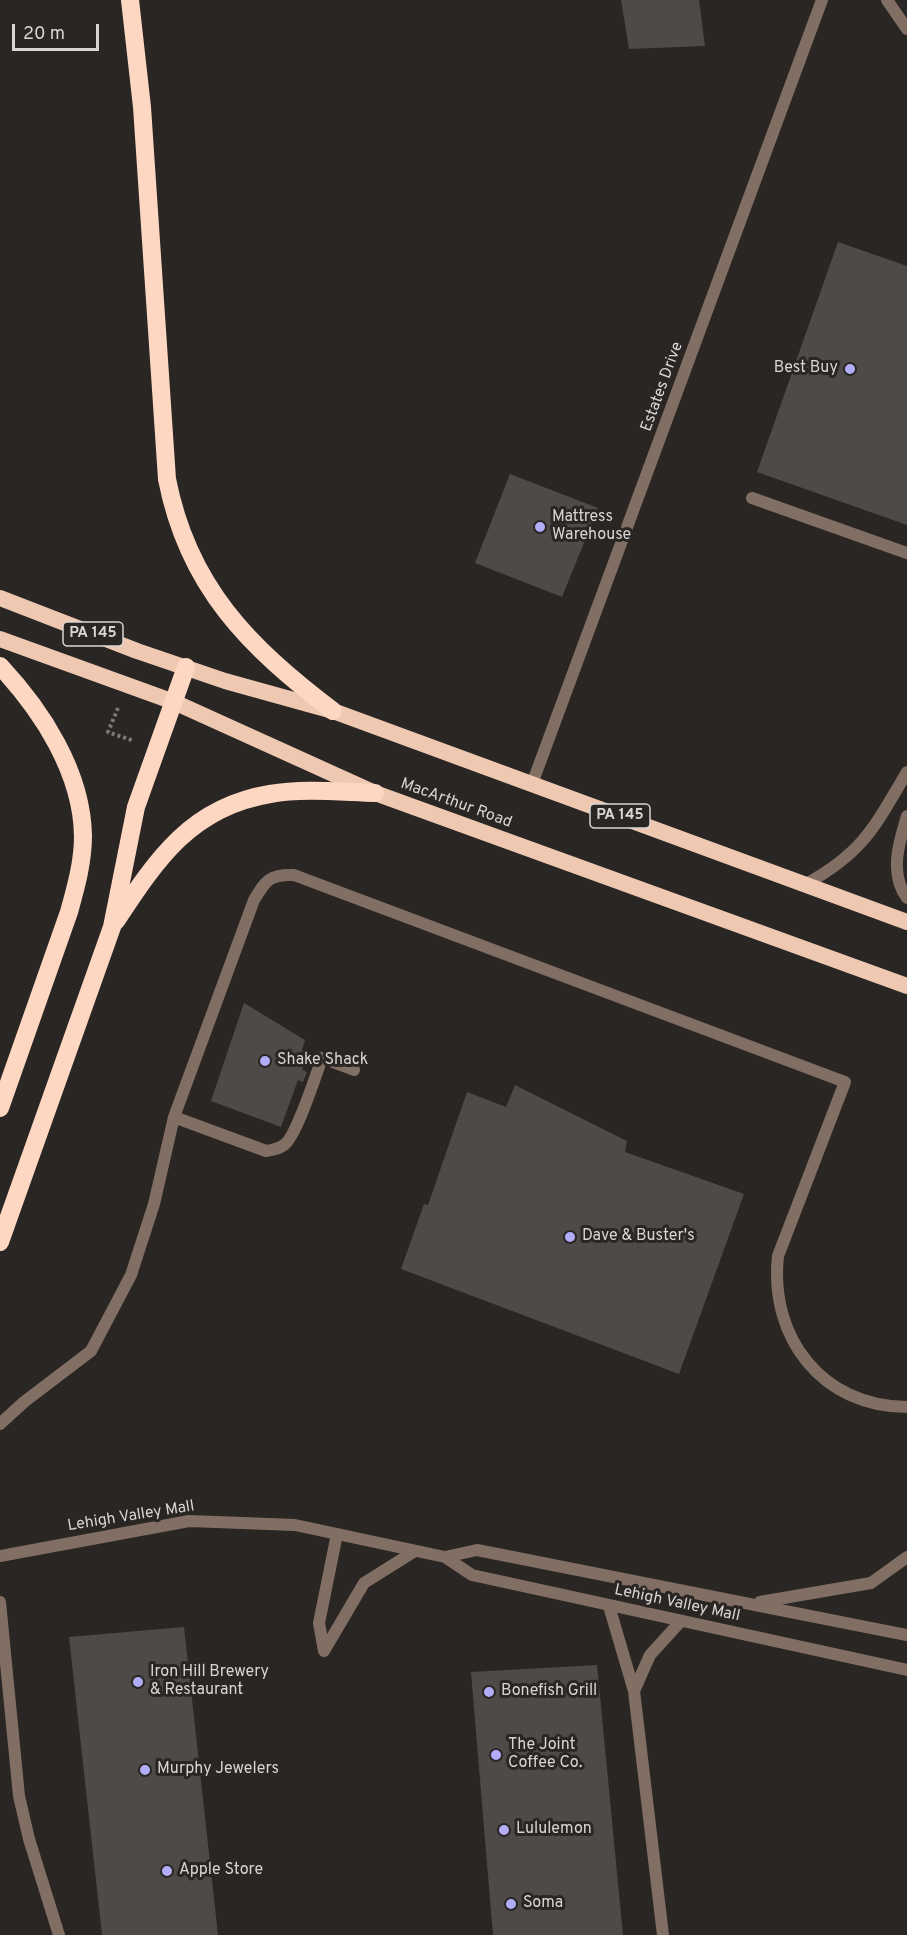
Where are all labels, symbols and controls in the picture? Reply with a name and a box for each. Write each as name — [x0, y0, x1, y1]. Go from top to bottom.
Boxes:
scale bar — [15, 12, 102, 50]
text: 20 m — [23, 23, 65, 46]
street label: Estates Drive — [638, 339, 688, 435]
place label: Best Buy — [774, 359, 838, 379]
marker: Best Buy — [843, 362, 857, 376]
place label: Mattress Warehouse — [552, 508, 631, 546]
marker: Mattress Warehouse — [533, 520, 547, 534]
road number: PA 145 — [63, 622, 123, 646]
street label: MacArthur Road — [398, 775, 514, 833]
road number: PA 145 — [590, 804, 650, 828]
place label: Shake Shack — [277, 1051, 368, 1071]
marker: Shake Shack — [258, 1054, 272, 1068]
place label: Dave & Buster's — [582, 1227, 695, 1247]
marker: Dave & Buster's — [563, 1230, 577, 1244]
street label: Lehigh Valley Mall — [66, 1497, 196, 1537]
street label: Lehigh Valley Mall — [612, 1581, 742, 1627]
place label: Iron Hill Brewery & Restaurant — [150, 1663, 269, 1701]
marker: Iron Hill Brewery & Restaurant — [131, 1675, 145, 1689]
place label: Bonefish Grill — [501, 1682, 597, 1702]
marker: Bonefish Grill — [482, 1685, 496, 1699]
place label: The Joint Coffee Co. — [508, 1736, 582, 1774]
marker: The Joint Coffee Co. — [489, 1748, 503, 1762]
place label: Murphy Jewelers — [157, 1760, 279, 1780]
marker: Murphy Jewelers — [138, 1763, 152, 1777]
place label: Lululemon — [516, 1820, 592, 1840]
marker: Lululemon — [497, 1823, 511, 1837]
place label: Apple Store — [179, 1861, 263, 1881]
marker: Apple Store — [160, 1864, 174, 1878]
place label: Soma — [523, 1894, 563, 1914]
marker: Soma — [504, 1897, 518, 1911]

